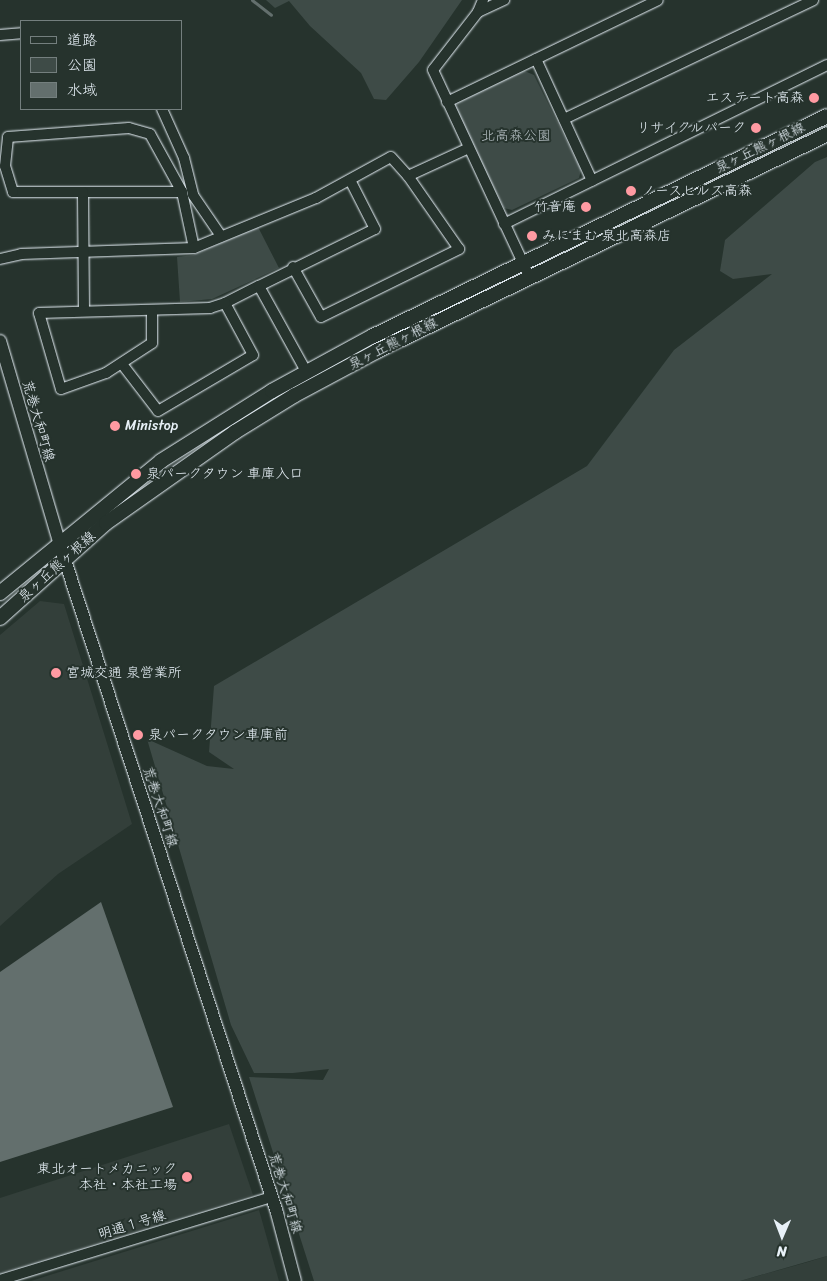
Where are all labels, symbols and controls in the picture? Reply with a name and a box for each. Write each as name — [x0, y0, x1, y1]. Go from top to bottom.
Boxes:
legend — [20, 20, 182, 110]
text: 道路 — [67, 27, 97, 53]
text: 公園 — [67, 52, 97, 78]
text: 水域 — [67, 77, 97, 103]
place label: エステート高森 — [706, 90, 804, 106]
marker: エステート高森 — [808, 92, 820, 104]
street label: 泉ヶ丘熊ヶ根線 — [712, 119, 808, 177]
place label: リサイクルパーク — [634, 120, 746, 136]
marker: リサイクルパーク — [750, 122, 762, 134]
park label: 北高森公園 — [481, 128, 551, 144]
place label: ノースヒルズ高森 — [641, 183, 753, 199]
marker: ノースヒルズ高森 — [625, 185, 637, 197]
place label: 竹音庵 — [534, 199, 576, 215]
marker: 竹音庵 — [580, 201, 592, 213]
place label: みにまむ 泉北高森店 — [542, 228, 672, 244]
marker: みにまむ 泉北高森店 — [526, 230, 538, 242]
street label: 泉ヶ丘熊ヶ根線 — [346, 314, 440, 374]
street label: 荒巻大和町線 — [18, 378, 58, 464]
place label: Ministop — [125, 418, 178, 434]
marker: Ministop — [109, 420, 121, 432]
place label: 泉パークタウン 車庫入口 — [146, 466, 304, 482]
marker: 泉パークタウン 車庫入口 — [130, 468, 142, 480]
street label: 泉ヶ丘熊ヶ根線 — [15, 528, 99, 606]
place label: 宮城交通 泉営業所 — [66, 665, 182, 681]
marker: 宮城交通 泉営業所 — [50, 667, 62, 679]
place label: 泉パークタウン車庫前 — [148, 727, 288, 743]
marker: 泉パークタウン車庫前 — [132, 729, 144, 741]
street label: 荒巻大和町線 — [139, 764, 181, 850]
street label: 荒巻大和町線 — [265, 1150, 305, 1236]
place label: 東北オートメカニック 本社・本社工場 — [37, 1161, 177, 1194]
marker: 東北オートメカニック 本社・本社工場 — [181, 1171, 193, 1183]
street label: 明通１号線 — [96, 1207, 168, 1243]
north arrow — [757, 1211, 807, 1261]
text: N — [777, 1239, 787, 1264]

